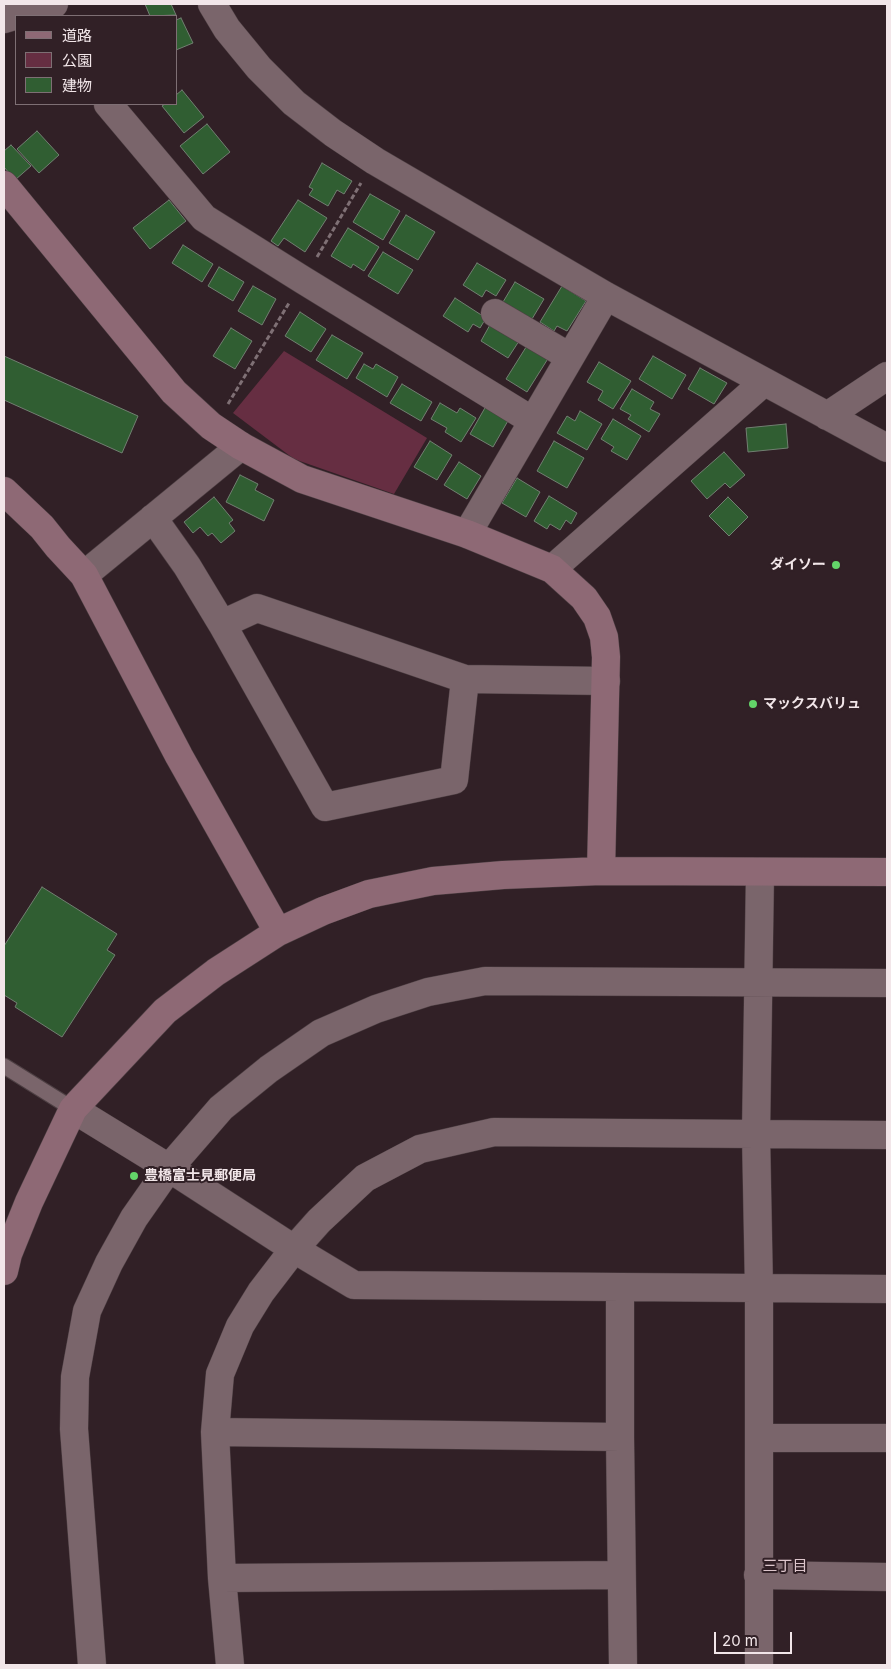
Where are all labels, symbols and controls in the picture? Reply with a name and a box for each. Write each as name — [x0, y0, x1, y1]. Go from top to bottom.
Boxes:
legend — [15, 15, 178, 105]
text: 道路 — [62, 26, 92, 45]
text: 公園 — [62, 51, 92, 70]
text: 建物 — [62, 76, 92, 95]
place label: ダイソー — [770, 557, 826, 573]
marker: ダイソー — [830, 559, 842, 571]
place label: マックスバリュ — [763, 696, 861, 712]
marker: マックスバリュ — [747, 698, 759, 710]
place label: 豊橋富士見郵便局 — [144, 1168, 256, 1184]
marker: 豊橋富士見郵便局 — [128, 1170, 140, 1182]
district label: 三丁目 — [763, 1557, 807, 1575]
scale bar — [716, 1622, 794, 1654]
text: 20 m — [722, 1631, 758, 1650]

